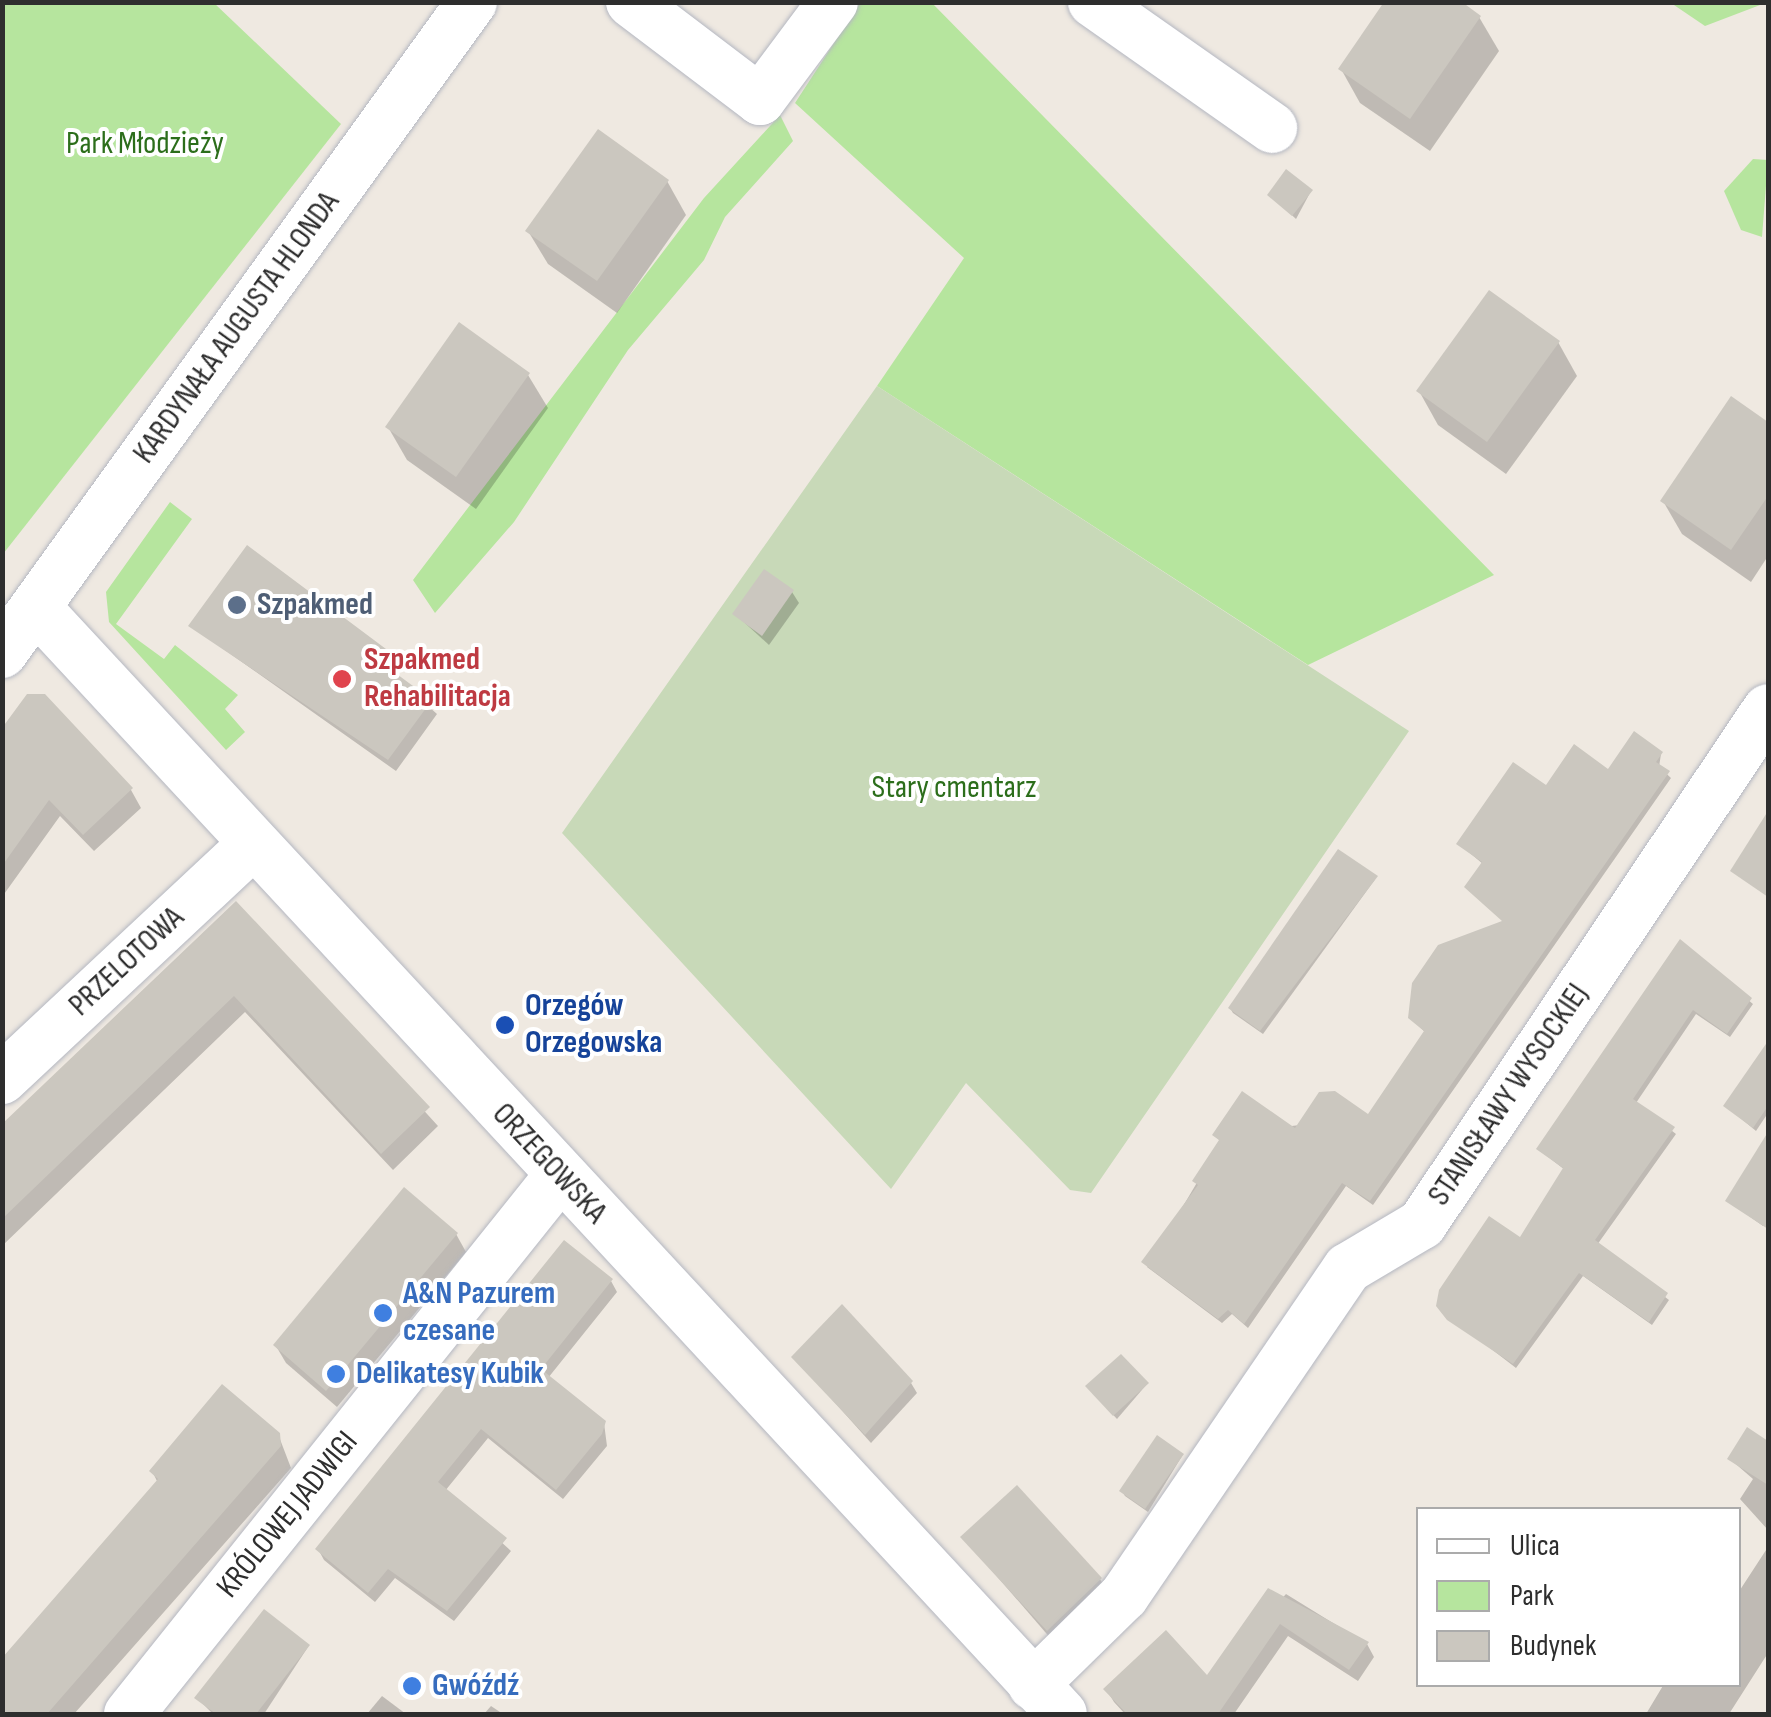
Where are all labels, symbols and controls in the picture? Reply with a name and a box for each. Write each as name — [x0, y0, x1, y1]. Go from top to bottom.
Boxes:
park label: Park Młodzieży — [66, 125, 224, 163]
street label: KARDYNAŁA AUGUSTA HLONDA — [126, 185, 348, 471]
place label: Szpakmed — [257, 586, 373, 624]
marker: Szpakmed — [226, 594, 248, 616]
place label: Szpakmed Rehabilitacja — [364, 642, 511, 717]
marker: Szpakmed Rehabilitacja — [329, 666, 355, 692]
park label: Stary cmentarz — [871, 769, 1037, 807]
street label: PRZELOTOWA — [62, 899, 192, 1025]
street label: STANISŁAWY WYSOCKIEJ — [1421, 977, 1597, 1213]
place label: Orzegów Orzegowska — [525, 988, 662, 1063]
marker: Orzegów Orzegowska — [494, 1014, 516, 1036]
street label: ORZEGOWSKA — [484, 1096, 614, 1232]
place label: A&N Pazurem czesane — [403, 1276, 555, 1351]
marker: A&N Pazurem czesane — [372, 1302, 394, 1324]
place label: Delikatesy Kubik — [356, 1355, 544, 1393]
marker: Delikatesy Kubik — [325, 1363, 347, 1385]
street label: KRÓLOWEJ JADWIGI — [209, 1424, 367, 1606]
legend — [1416, 1507, 1741, 1687]
text: Ulica — [1510, 1528, 1560, 1564]
text: Park — [1510, 1578, 1554, 1614]
text: Budynek — [1510, 1628, 1596, 1664]
place label: Gwóźdź — [432, 1667, 519, 1705]
marker: Gwóźdź — [401, 1675, 423, 1697]

